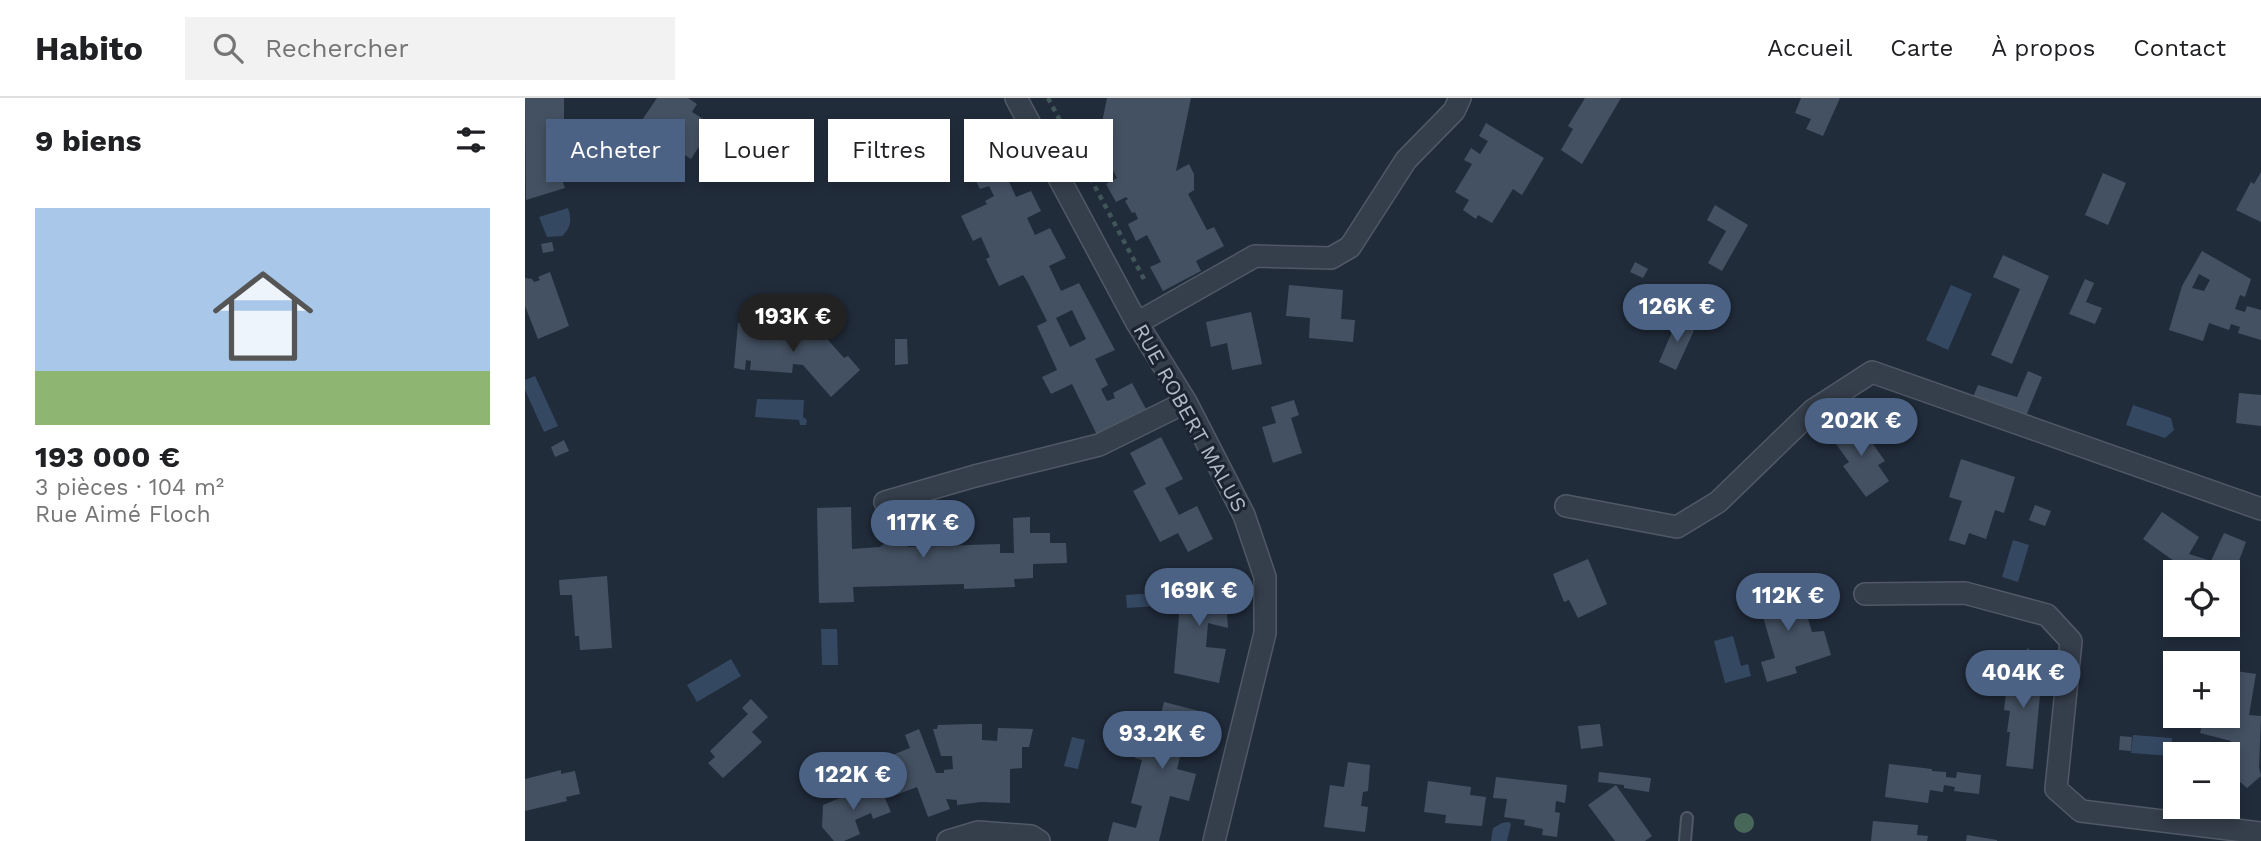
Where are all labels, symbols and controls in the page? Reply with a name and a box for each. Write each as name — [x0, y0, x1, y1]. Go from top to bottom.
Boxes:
search box — [185, 17, 675, 80]
text: Habito — [35, 29, 143, 68]
icon: search — [209, 29, 247, 67]
text: Rechercher — [265, 33, 409, 63]
text: Accueil — [1767, 34, 1852, 62]
text: Carte — [1890, 34, 1953, 62]
text: À propos — [1991, 34, 2095, 62]
text: Contact — [2133, 34, 2226, 62]
chip: Acheter — [546, 119, 685, 182]
chip: Louer — [699, 119, 814, 182]
chip: Filtres — [828, 119, 950, 182]
chip: Nouveau — [964, 119, 1113, 182]
icon: filters — [452, 121, 490, 159]
text: 9 biens — [35, 123, 142, 158]
icon: home — [200, 253, 326, 379]
pin: 126K € — [1620, 285, 1734, 344]
text: 126K € — [1639, 293, 1715, 320]
pin: 193K € — [736, 294, 850, 354]
text: 193K € — [755, 303, 831, 330]
street label: RUE ROBERT MALUS — [1128, 319, 1253, 516]
pin: 202K € — [1804, 398, 1918, 458]
text: 202K € — [1821, 407, 1901, 434]
text: 193 000 € — [35, 439, 180, 474]
text: 3 pièces · 104 m² — [35, 474, 224, 501]
pin: 117K € — [866, 500, 980, 560]
text: Rue Aimé Floch — [35, 501, 211, 528]
text: 117K € — [887, 509, 959, 536]
map controls — [2163, 560, 2240, 819]
button: locate — [2163, 560, 2240, 637]
pin: 169K € — [1142, 568, 1256, 628]
pin: 112K € — [1731, 574, 1845, 633]
text: 169K € — [1161, 577, 1237, 604]
text: 112K € — [1752, 582, 1824, 609]
pin: 404K € — [1966, 650, 2080, 710]
button: + — [2163, 651, 2240, 728]
text: 404K € — [1981, 659, 2065, 686]
pin: 93.2K € — [1097, 712, 1227, 771]
text: 93.2K € — [1119, 720, 1205, 747]
button: − — [2163, 742, 2240, 819]
pin: 122K € — [796, 752, 910, 812]
text: 122K € — [815, 761, 891, 788]

